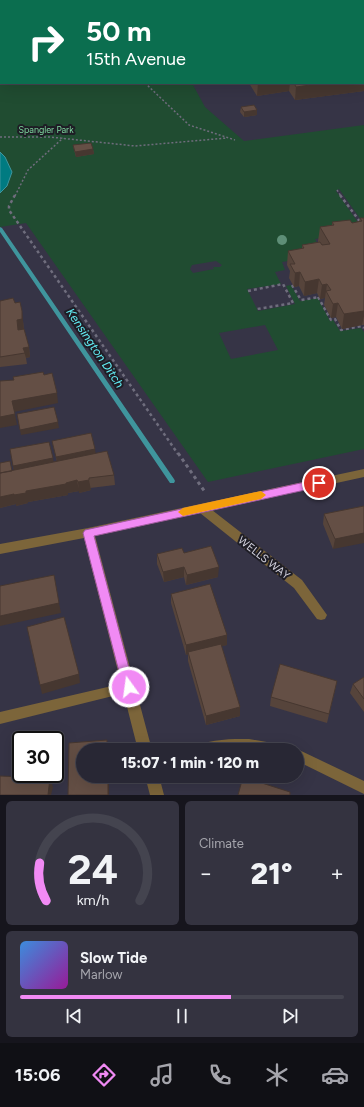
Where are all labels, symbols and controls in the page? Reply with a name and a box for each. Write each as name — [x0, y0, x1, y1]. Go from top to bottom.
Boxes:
text: 50 m — [86, 14, 152, 48]
icon: right — [20, 16, 72, 68]
text: 15th Avenue — [86, 48, 186, 70]
park label: Spangler Park — [18, 124, 74, 135]
water label: Kensington Ditch — [63, 306, 127, 391]
pin — [302, 466, 336, 500]
icon: arrive — [308, 472, 330, 494]
street label: WELLS WAY — [236, 534, 293, 582]
position arrow — [108, 666, 150, 708]
speed limit sign: 30 — [12, 731, 64, 783]
text: 15:07 · 1 min · 120 m — [121, 754, 259, 772]
text: Climate — [199, 836, 244, 851]
text: 24 — [67, 844, 118, 894]
text: 21° — [251, 855, 292, 892]
text: − — [199, 860, 213, 887]
text: + — [330, 860, 344, 887]
text: km/h — [76, 891, 109, 909]
text: Slow Tide — [80, 949, 147, 967]
text: Marlow — [80, 967, 122, 982]
icon: previous — [63, 1005, 85, 1027]
icon: pause — [171, 1005, 193, 1027]
icon: next — [279, 1005, 301, 1027]
icon: directions — [90, 1061, 118, 1089]
icon: music — [148, 1061, 176, 1089]
icon: phone — [206, 1061, 234, 1089]
icon: climate — [263, 1061, 291, 1089]
icon: car — [321, 1061, 349, 1089]
text: 15:06 — [15, 1064, 60, 1086]

